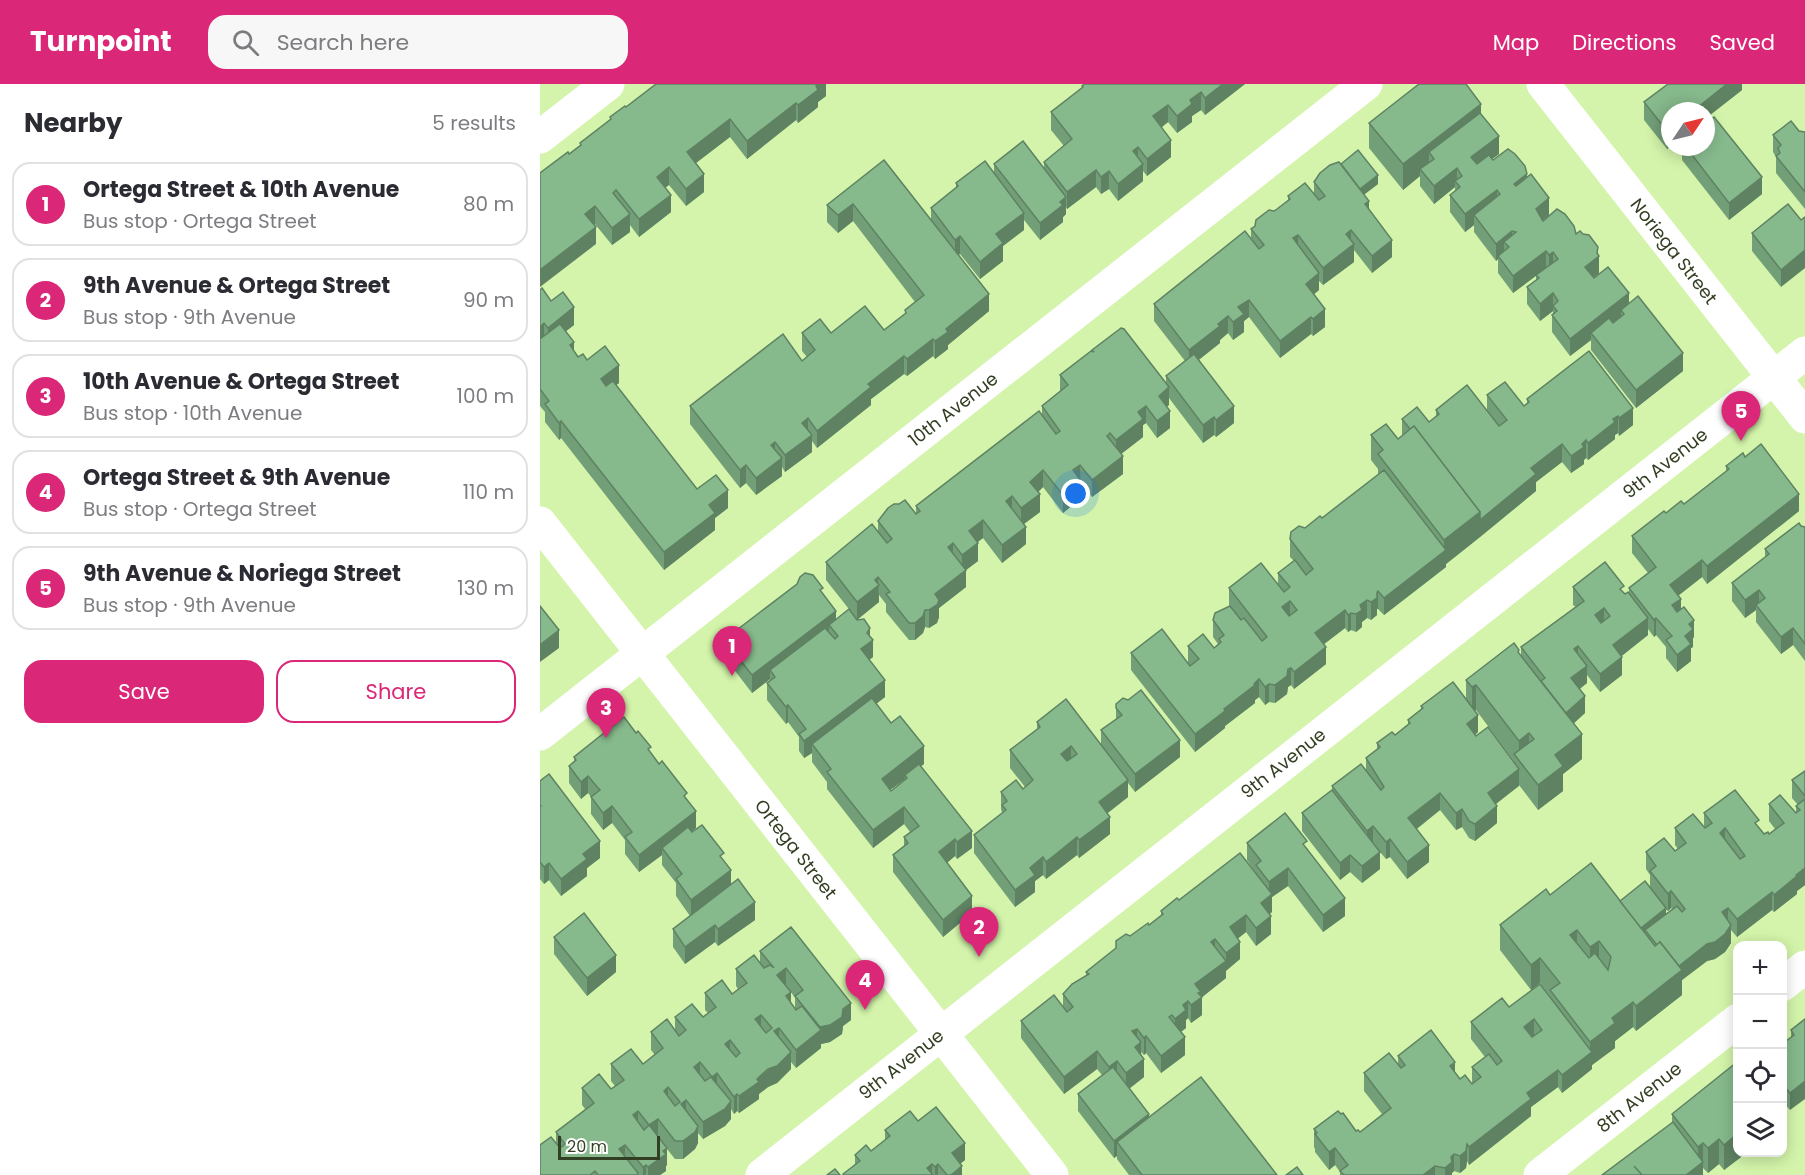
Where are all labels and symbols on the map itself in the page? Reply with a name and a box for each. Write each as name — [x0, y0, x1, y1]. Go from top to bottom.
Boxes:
north arrow — [1661, 102, 1715, 156]
street label: Noriega Street — [1625, 193, 1723, 309]
street label: 10th Avenue — [903, 366, 1003, 452]
pin: 5 — [1722, 392, 1760, 441]
street label: 9th Avenue — [1617, 422, 1713, 504]
your location — [1061, 479, 1090, 508]
pin: 1 — [712, 626, 752, 676]
pin: 3 — [586, 688, 626, 738]
street label: 9th Avenue — [1235, 722, 1331, 804]
street label: Ortega Street — [749, 794, 843, 904]
pin: 2 — [960, 908, 998, 957]
pin: 4 — [846, 960, 884, 1010]
street label: 9th Avenue — [853, 1023, 949, 1105]
street label: 8th Avenue — [1591, 1056, 1687, 1138]
scale bar — [558, 1133, 660, 1160]

